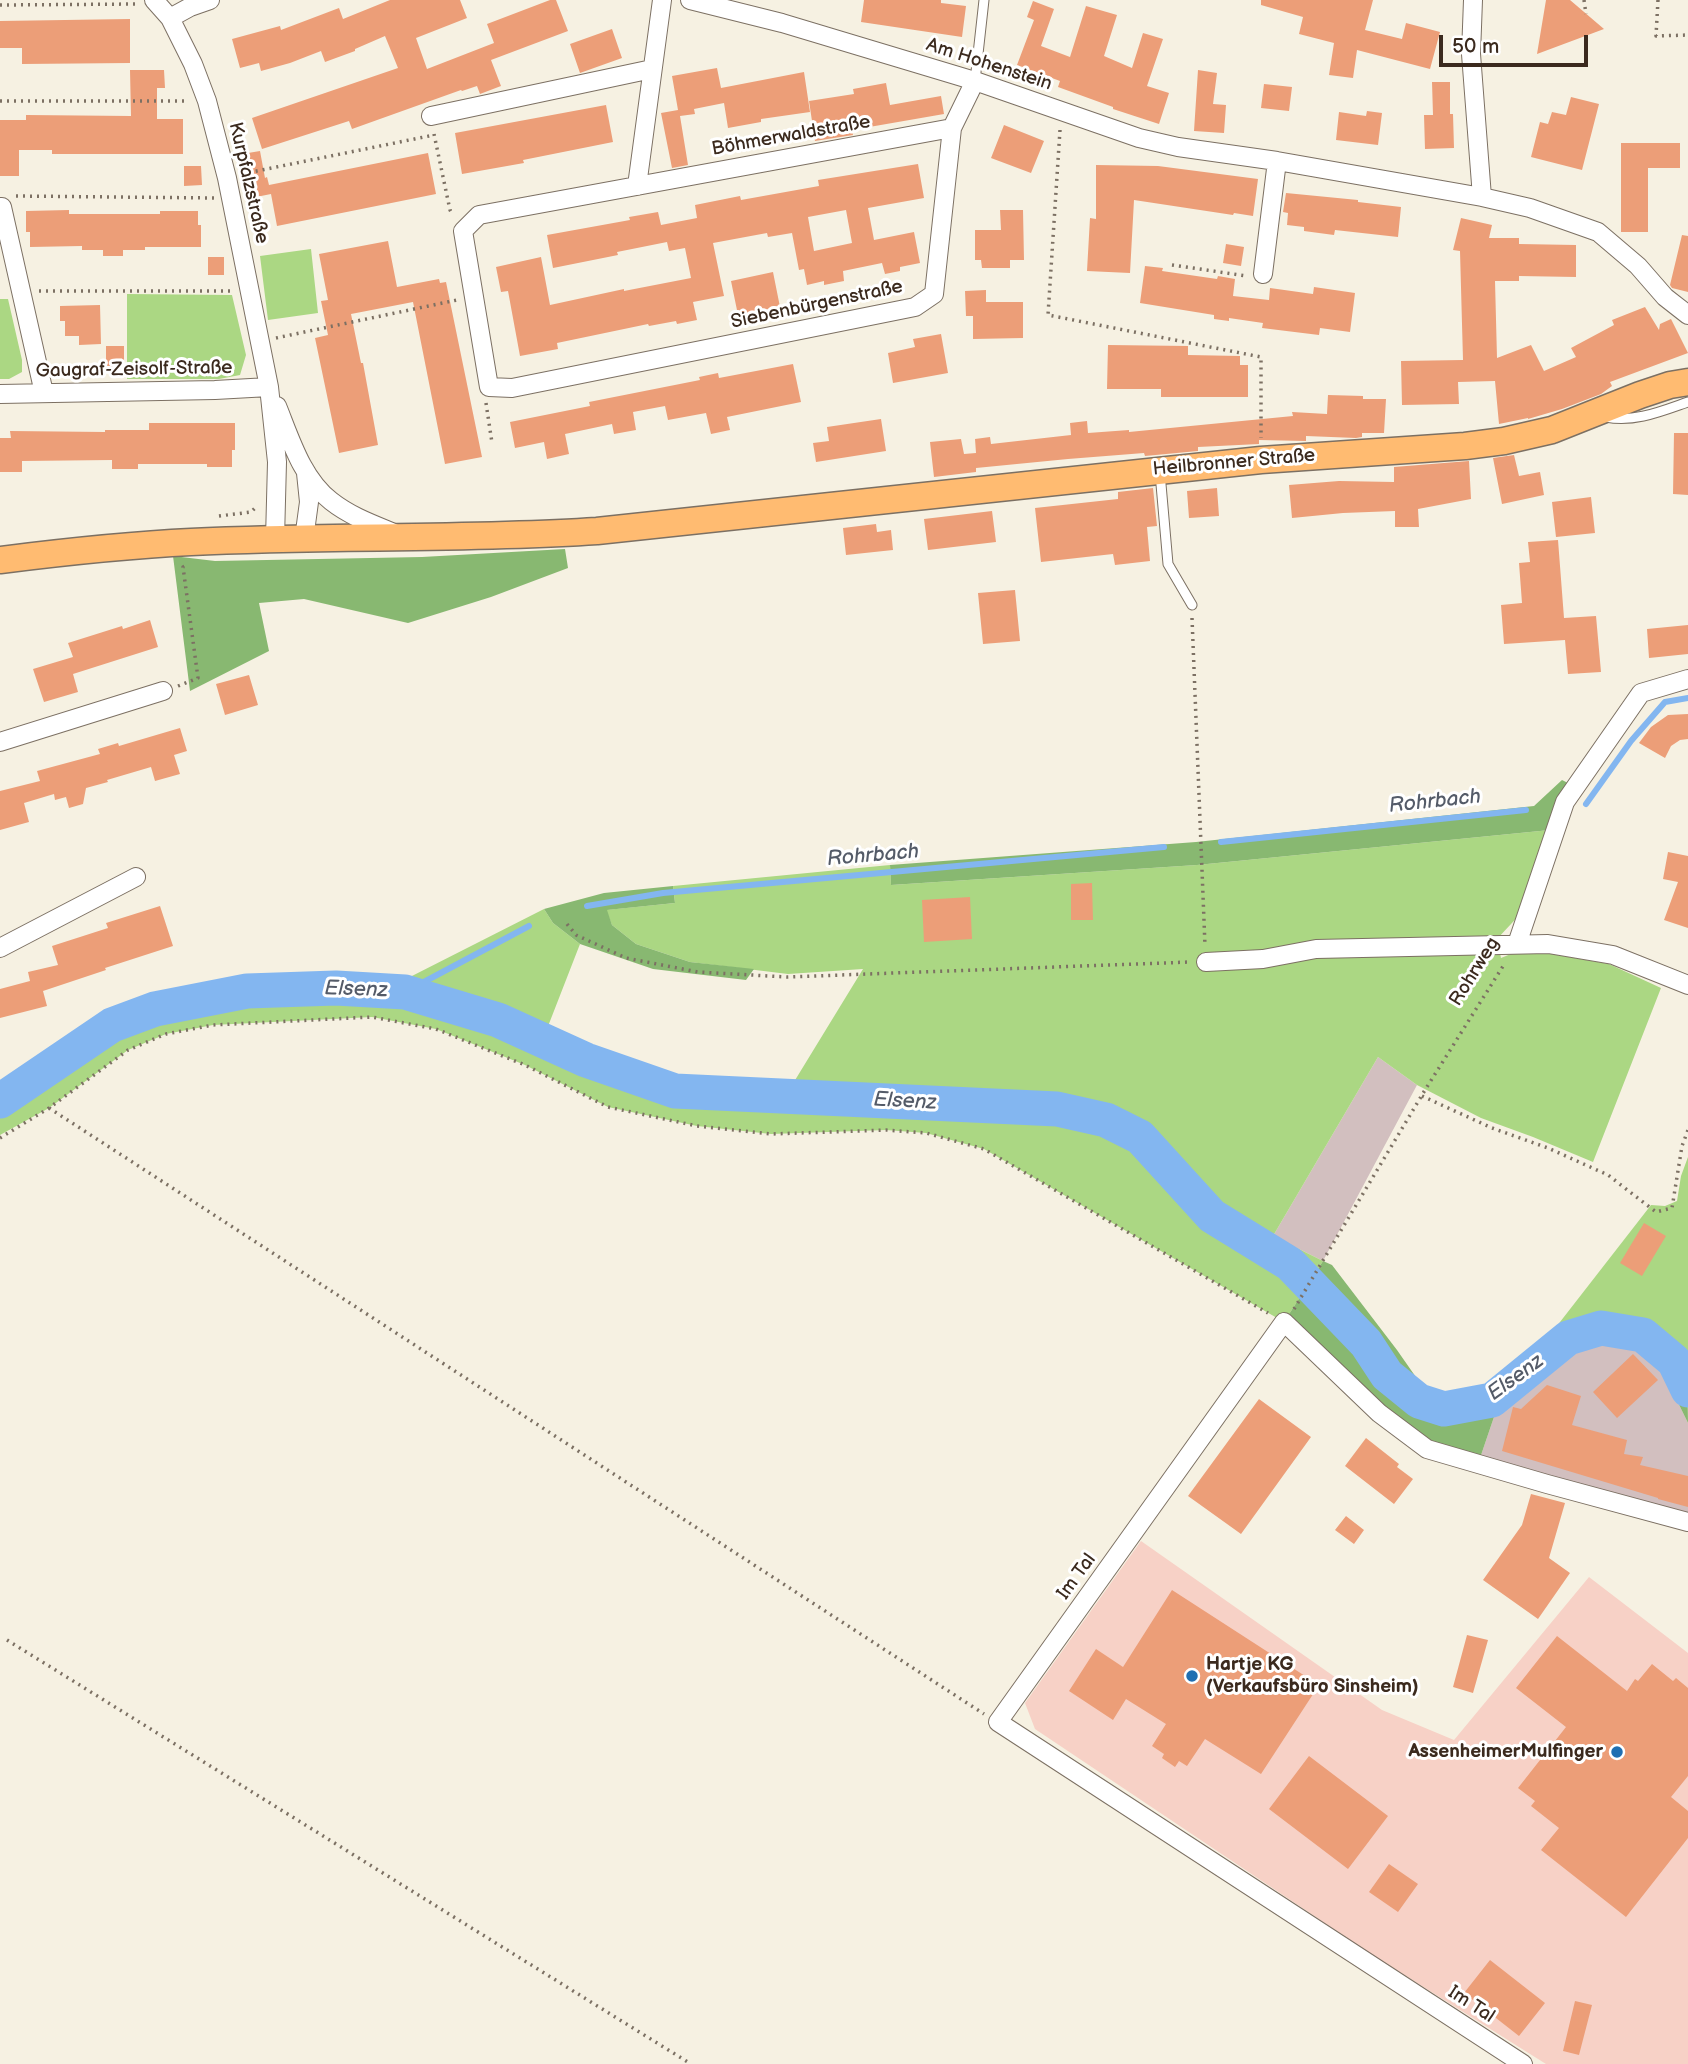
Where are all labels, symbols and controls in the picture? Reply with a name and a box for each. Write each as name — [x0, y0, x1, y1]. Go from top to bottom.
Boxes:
scale bar — [1443, 21, 1592, 65]
street label: Am Hohenstein — [923, 34, 1055, 96]
text: 50 m — [1452, 34, 1499, 59]
street label: Böhmerwaldstraße — [710, 111, 872, 161]
street label: Kurpfalzstraße — [223, 120, 273, 246]
street label: Siebenbürgenstraße — [729, 276, 905, 334]
street label: Gaugraf-Zeisolf-Straße — [35, 357, 233, 383]
street label: Heilbronner Straße — [1152, 445, 1316, 481]
water label: Rohrbach — [1388, 785, 1482, 819]
water label: Rohrbach — [826, 839, 920, 873]
street label: Rohrweg — [1445, 934, 1505, 1010]
water label: Elsenz — [324, 976, 388, 1004]
water label: Elsenz — [873, 1088, 937, 1116]
water label: Elsenz — [1483, 1349, 1549, 1407]
street label: Im Tal — [1053, 1550, 1101, 1604]
place label: Hartje KG (Verkaufsbüro Sinsheim) — [1206, 1654, 1419, 1698]
marker: Hartje KG (Verkaufsbüro Sinsheim) — [1184, 1668, 1200, 1684]
place label: AssenheimerMulfinger — [1409, 1741, 1603, 1763]
marker: AssenheimerMulfinger — [1609, 1744, 1625, 1760]
street label: Im Tal — [1443, 1982, 1499, 2028]

